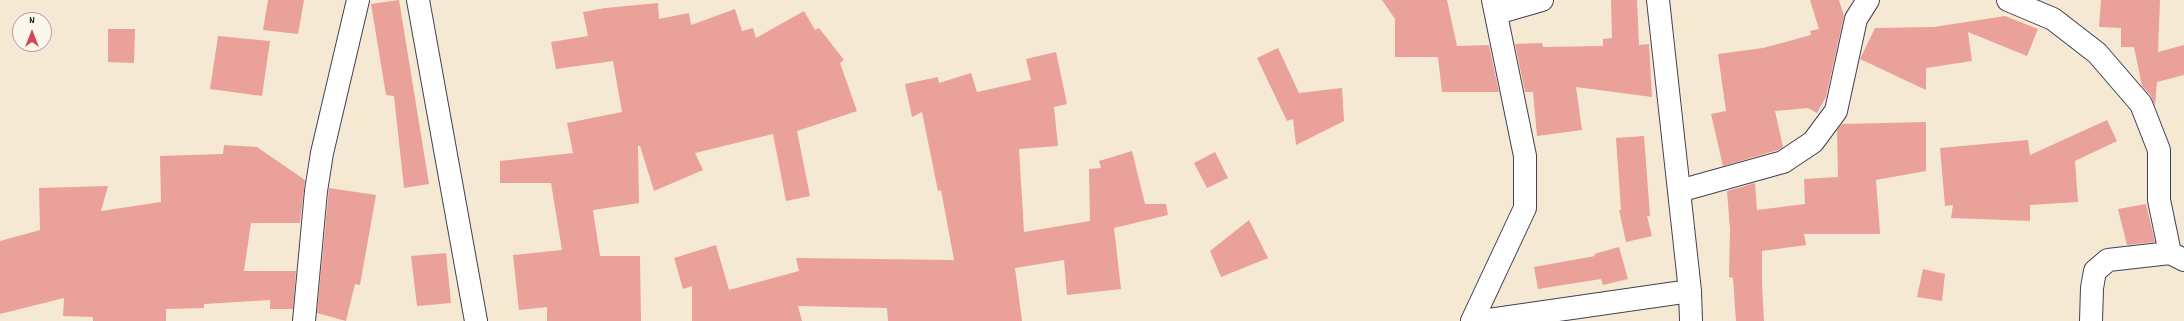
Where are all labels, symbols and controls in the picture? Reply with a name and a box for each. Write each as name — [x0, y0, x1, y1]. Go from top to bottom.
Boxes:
north arrow — [12, 12, 52, 52]
text: N — [29, 13, 35, 29]

